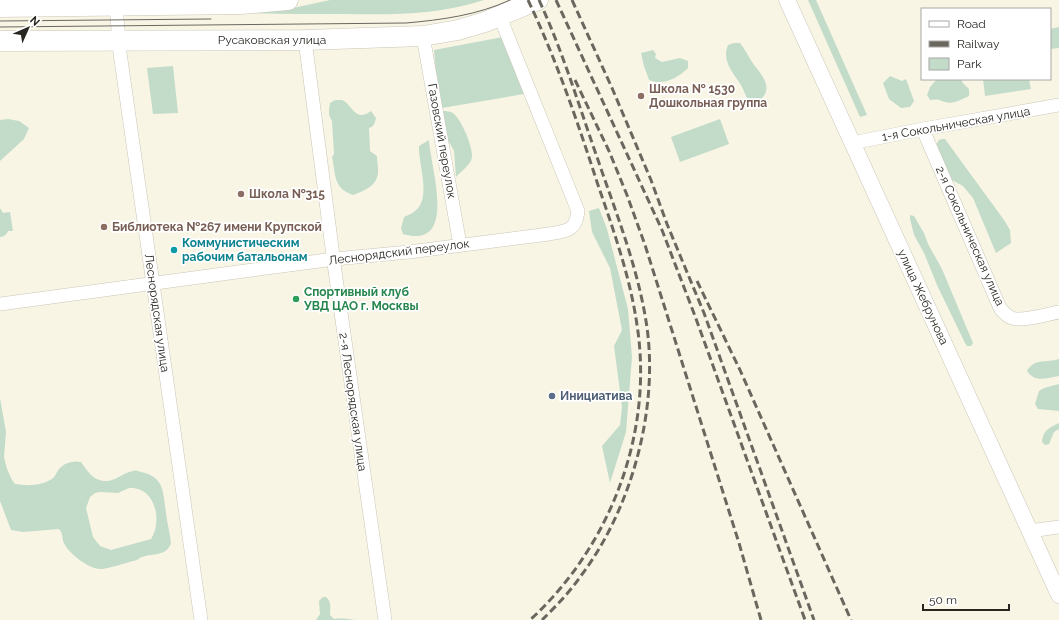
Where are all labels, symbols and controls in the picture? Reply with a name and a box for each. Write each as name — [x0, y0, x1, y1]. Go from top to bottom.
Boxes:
north arrow — [8, 8, 48, 48]
legend — [921, 8, 1051, 80]
text: N — [27, 14, 42, 29]
text: Road — [957, 17, 986, 31]
street label: Русаковская улица — [218, 33, 326, 47]
text: Railway — [957, 37, 1000, 51]
text: Park — [957, 57, 982, 71]
street label: Газовский переулок — [425, 82, 459, 200]
place label: Школа № 1530 Дошкольная группа — [649, 82, 767, 110]
marker: Школа № 1530 Дошкольная группа — [636, 91, 646, 101]
street label: 1-я Сокольническая улица — [881, 104, 1031, 144]
street label: 2-я Сокольническая улица — [933, 164, 1007, 308]
place label: Школа №315 — [249, 187, 325, 201]
marker: Школа №315 — [236, 189, 246, 199]
place label: Библиотека №267 имени Крупской — [112, 220, 322, 234]
marker: Библиотека №267 имени Крупской — [99, 222, 109, 232]
place label: Коммунистическим рабочим батальонам — [182, 236, 308, 264]
street label: Леснорядский переулок — [328, 236, 470, 268]
marker: Коммунистическим рабочим батальонам — [169, 245, 179, 255]
street label: улица Жебрунова — [895, 247, 951, 347]
street label: Леснорядская улица — [142, 253, 172, 373]
place label: Спортивный клуб УВД ЦАО г. Москвы — [303, 285, 419, 313]
marker: Спортивный клуб УВД ЦАО г. Москвы — [291, 294, 301, 304]
street label: 2-я Леснорядская улица — [336, 332, 370, 472]
place label: Инициатива — [560, 389, 632, 403]
marker: Инициатива — [547, 391, 557, 401]
scale bar — [923, 586, 1009, 612]
text: 50 m — [929, 593, 957, 607]

